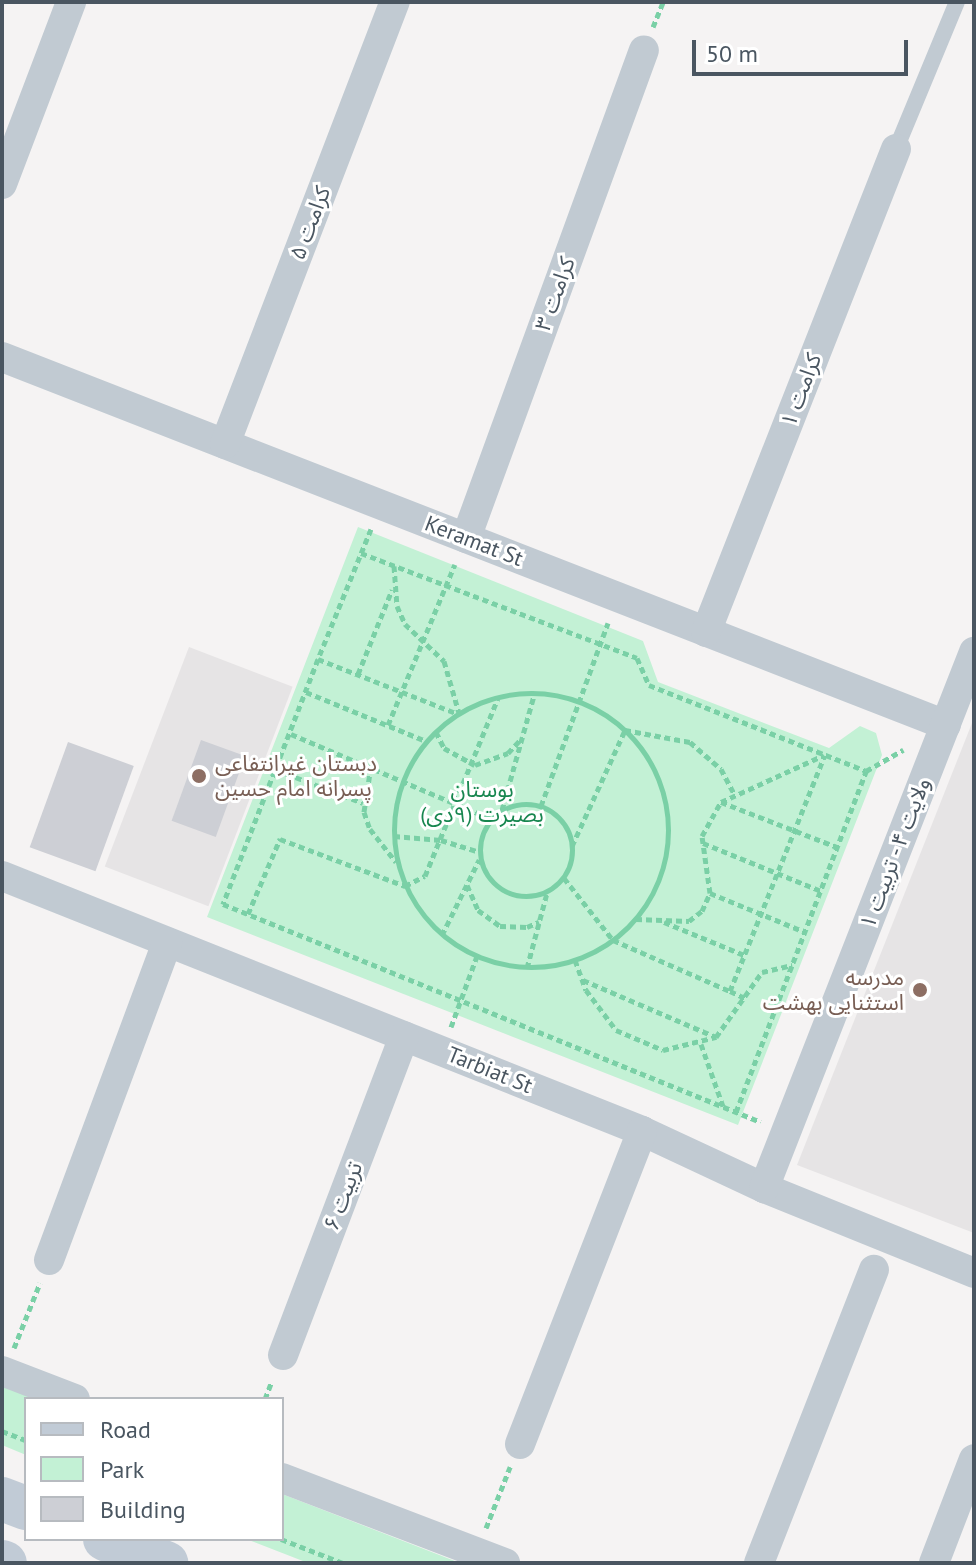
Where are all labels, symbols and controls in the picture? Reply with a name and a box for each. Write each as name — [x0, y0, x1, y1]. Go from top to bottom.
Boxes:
scale bar — [696, 24, 912, 74]
text: 50 m — [706, 38, 758, 69]
street label: کرامت ۵ — [284, 183, 336, 263]
street label: کرامت ۳ — [530, 254, 580, 334]
street label: کرامت ۱ — [775, 350, 827, 430]
street label: Keramat St — [421, 510, 527, 572]
place label: دبستان غیرانتفاعی پسرانه امام حسین — [215, 750, 377, 802]
marker: دبستان غیرانتفاعی پسرانه امام حسین — [190, 767, 208, 785]
street label: ولایت ۴ - تربیت ۱ — [854, 772, 936, 934]
park label: بوستان بصیرت (۹دی) — [420, 776, 544, 828]
place label: مدرسه استثنایی بهشت — [763, 964, 904, 1016]
marker: مدرسه استثنایی بهشت — [911, 981, 929, 999]
street label: Tarbiat St — [444, 1041, 536, 1099]
street label: تربیت ۶ — [318, 1158, 368, 1234]
legend — [24, 1397, 284, 1541]
text: Road — [100, 1414, 151, 1445]
text: Park — [100, 1454, 144, 1485]
text: Building — [100, 1494, 186, 1525]

